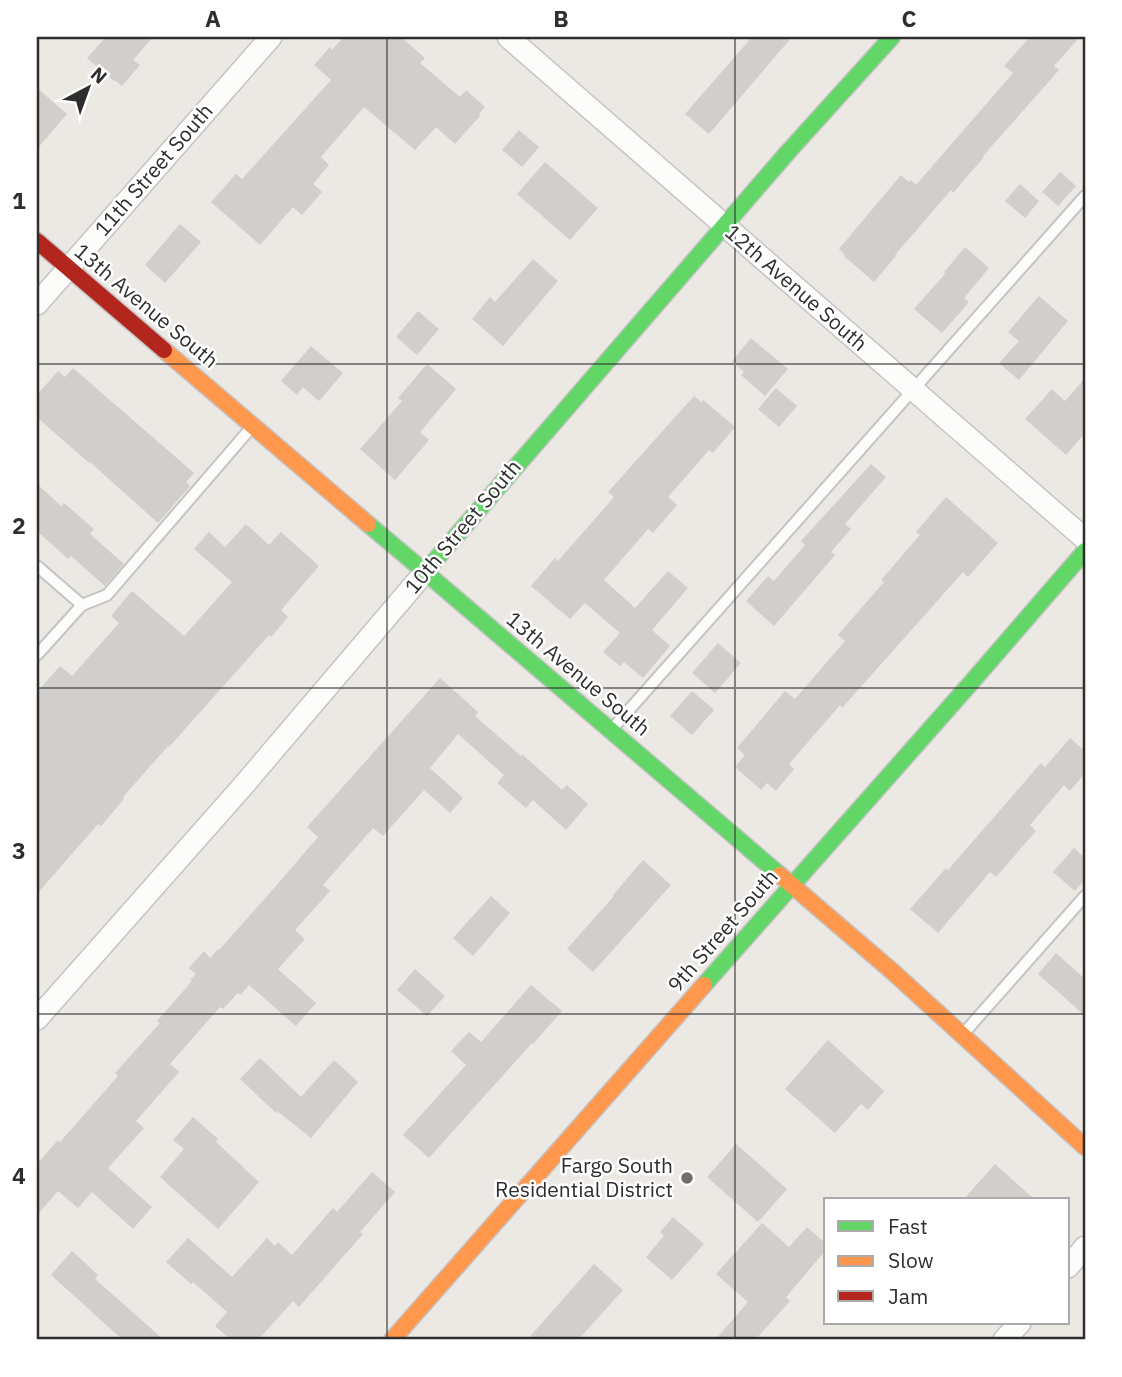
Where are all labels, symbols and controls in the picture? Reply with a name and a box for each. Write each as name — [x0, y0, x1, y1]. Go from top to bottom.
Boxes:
text: A — [205, 3, 221, 33]
text: B — [553, 3, 569, 33]
text: C — [902, 3, 917, 33]
north arrow — [52, 52, 122, 122]
text: N — [86, 62, 112, 89]
street label: 11th Street South — [88, 97, 219, 242]
text: 1 — [12, 185, 26, 215]
street label: 12th Avenue South — [720, 218, 874, 357]
street label: 13th Avenue South — [69, 237, 224, 374]
street label: 10th Street South — [398, 453, 527, 599]
text: 2 — [12, 510, 26, 540]
street label: 13th Avenue South — [501, 605, 656, 742]
text: 3 — [12, 835, 26, 865]
street label: 9th Street South — [661, 863, 784, 998]
place label: Fargo South Residential District — [495, 1151, 673, 1203]
text: 4 — [12, 1160, 26, 1190]
marker: Fargo South Residential District — [679, 1170, 695, 1186]
legend — [824, 1198, 1070, 1324]
text: Fast — [888, 1212, 928, 1240]
text: Slow — [888, 1246, 934, 1274]
text: Jam — [888, 1282, 928, 1310]

